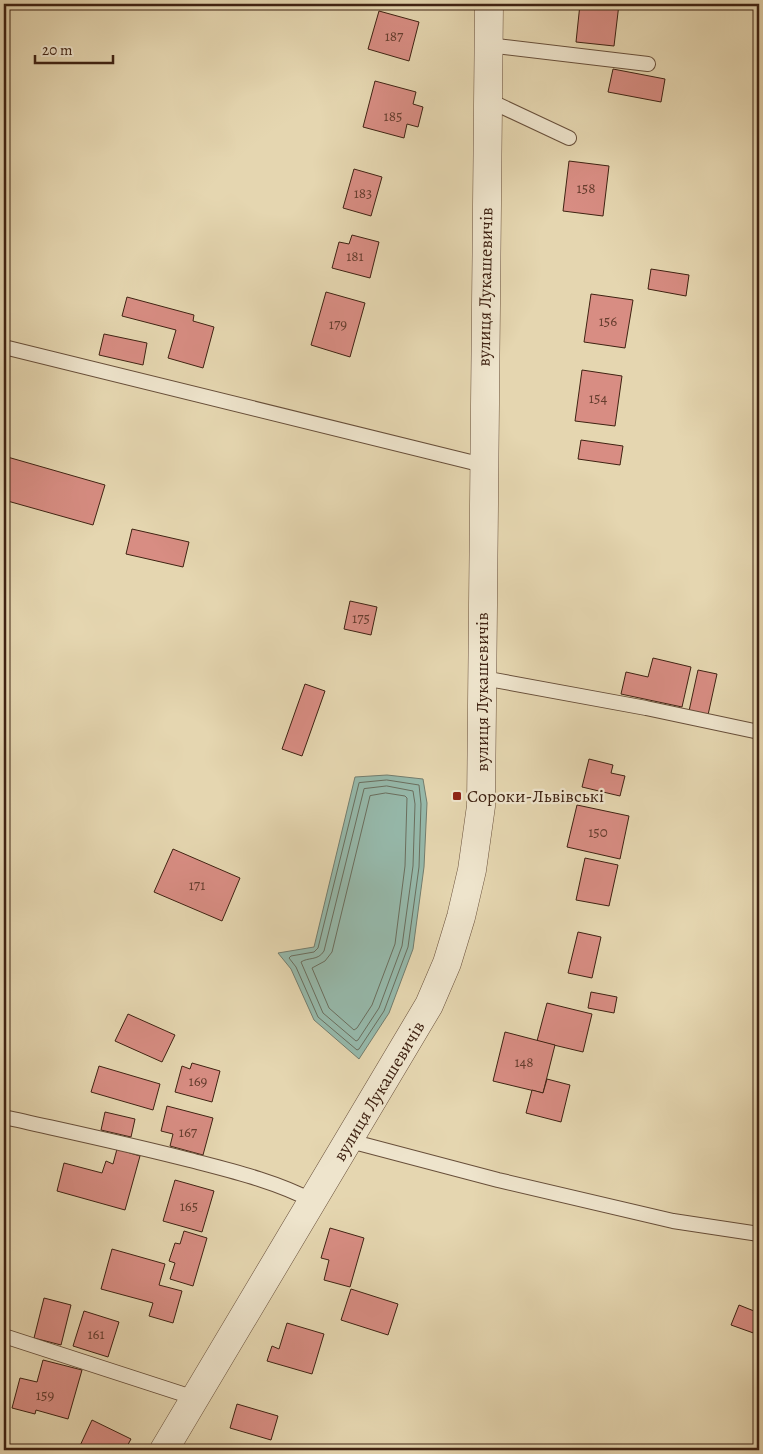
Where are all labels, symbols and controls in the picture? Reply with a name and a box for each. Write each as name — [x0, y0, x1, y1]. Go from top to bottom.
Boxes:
house number: 187 — [385, 26, 404, 46]
scale bar — [35, 32, 112, 64]
text: 20 m — [42, 40, 73, 60]
house number: 185 — [384, 106, 402, 126]
house number: 158 — [577, 178, 595, 198]
house number: 183 — [354, 183, 372, 203]
street label: вулиця Лукашевичів — [472, 207, 498, 367]
house number: 181 — [346, 246, 364, 266]
house number: 156 — [599, 311, 617, 331]
house number: 179 — [329, 314, 347, 334]
house number: 154 — [589, 388, 607, 408]
house number: 175 — [352, 608, 370, 628]
street label: вулиця Лукашевичів — [470, 612, 494, 772]
place label: Сороки-Львівські — [467, 784, 604, 808]
marker: Сороки-Львівські — [451, 790, 463, 802]
house number: 150 — [588, 822, 608, 842]
house number: 171 — [189, 875, 205, 895]
street label: вулиця Лукашевичів — [328, 1017, 430, 1165]
house number: 148 — [514, 1052, 534, 1072]
house number: 169 — [189, 1071, 208, 1091]
house number: 167 — [179, 1122, 198, 1142]
house number: 165 — [180, 1196, 198, 1216]
house number: 161 — [87, 1324, 105, 1344]
house number: 159 — [36, 1385, 54, 1405]

